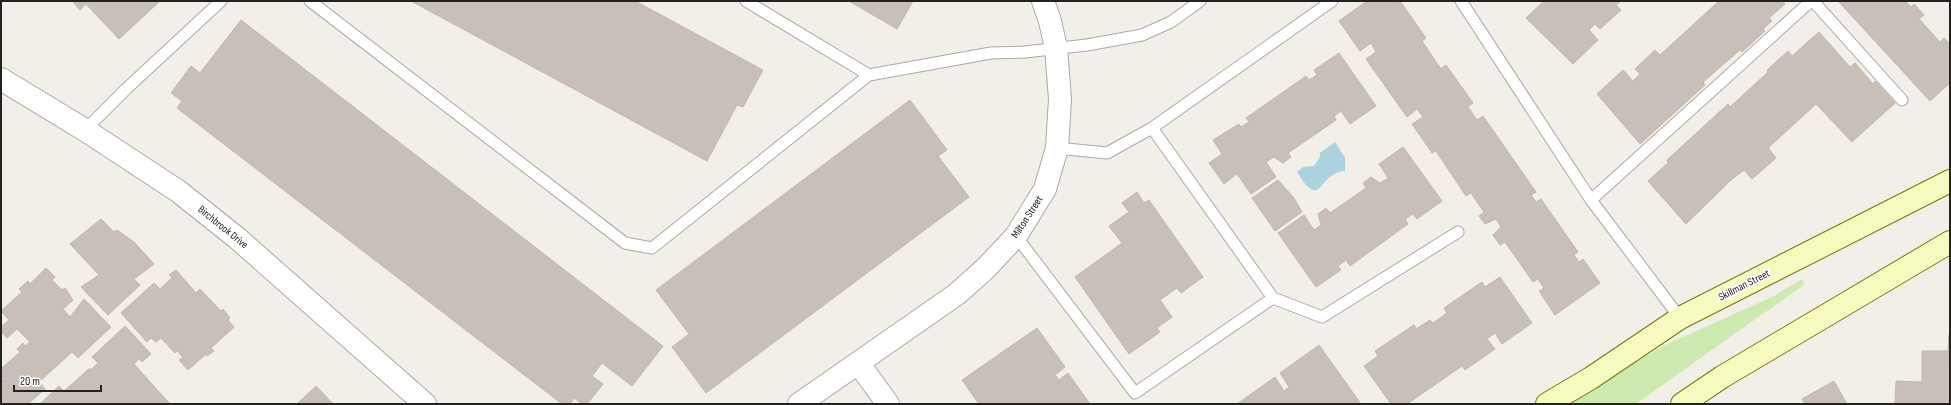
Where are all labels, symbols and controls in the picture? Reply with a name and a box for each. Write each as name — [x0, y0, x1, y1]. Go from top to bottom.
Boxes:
street label: Milton Street — [1008, 193, 1046, 241]
street label: Birchbrook Drive — [195, 203, 251, 251]
street label: Skillman Street — [1716, 266, 1772, 304]
scale bar — [14, 367, 101, 393]
text: 20 m — [20, 374, 40, 389]

